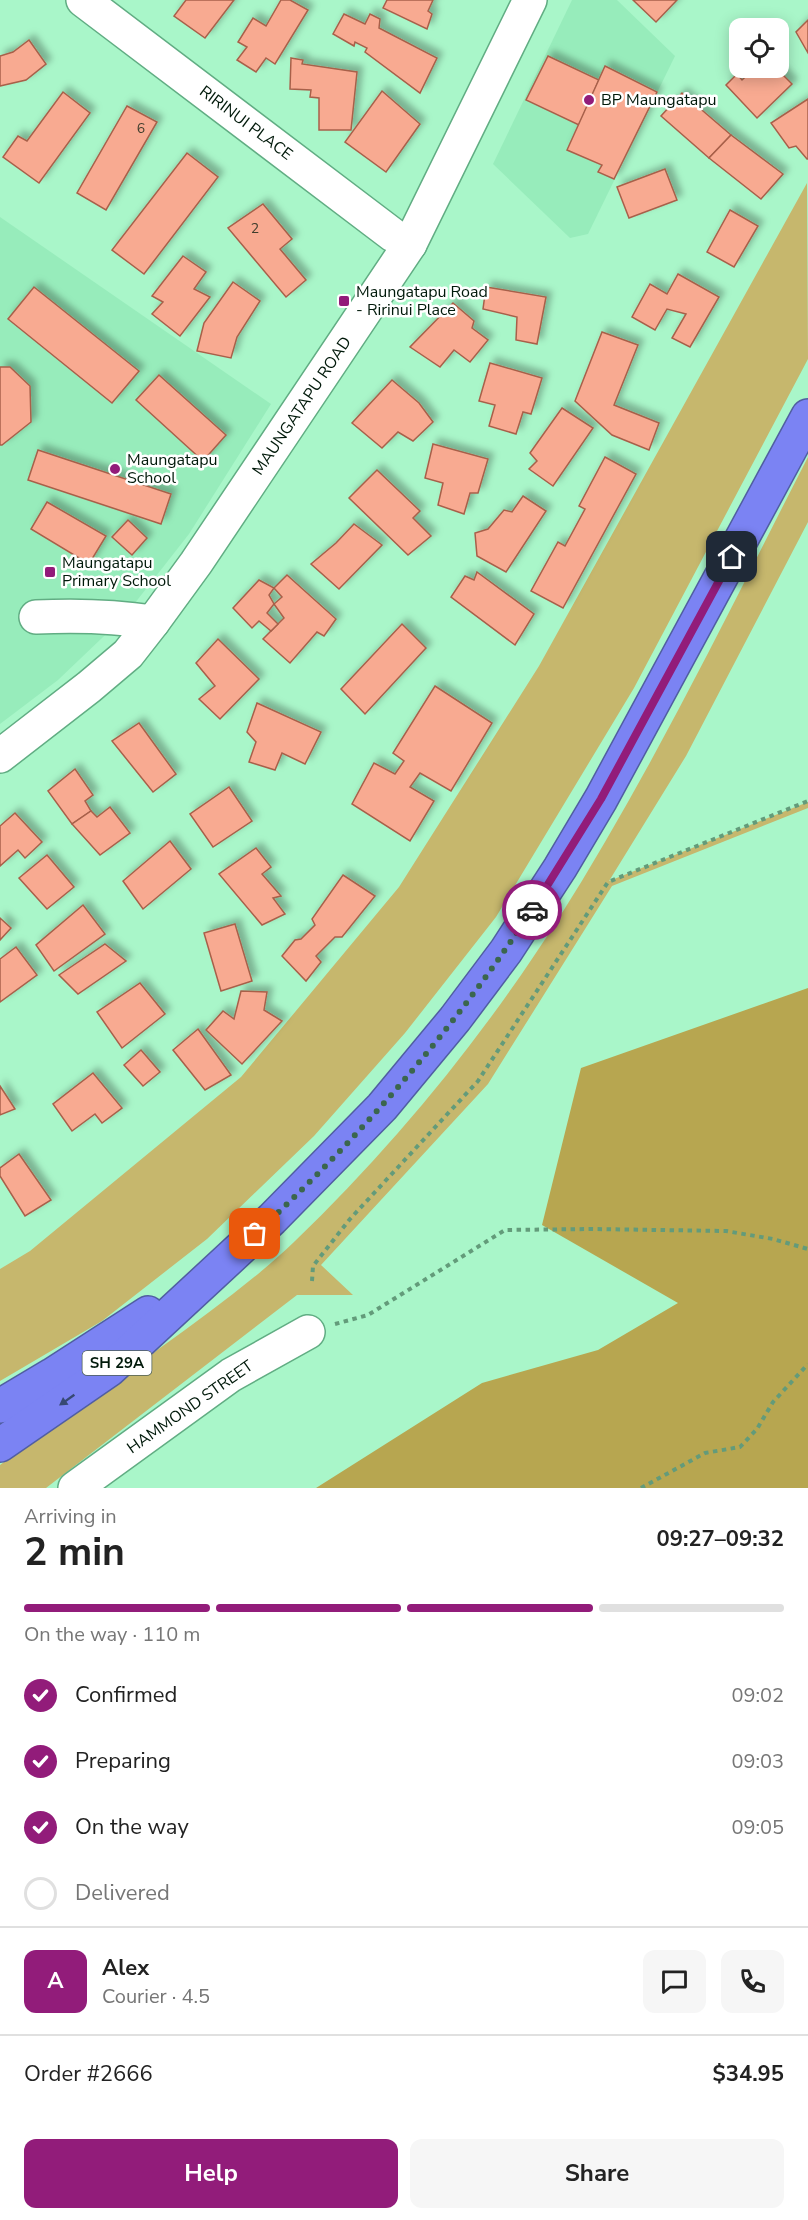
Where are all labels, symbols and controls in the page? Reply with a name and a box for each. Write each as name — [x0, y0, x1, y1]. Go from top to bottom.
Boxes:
map controls — [729, 18, 789, 78]
button: locate — [729, 18, 789, 78]
street label: RIRINUI PLACE — [195, 81, 297, 165]
place label: BP Maungatapu — [601, 89, 717, 111]
marker: BP Maungatapu — [582, 93, 596, 107]
house number: 6 — [137, 119, 145, 138]
house number: 2 — [251, 219, 259, 238]
place label: Maungatapu Road - Ririnui Place — [356, 281, 488, 321]
marker: Maungatapu Road - Ririnui Place — [337, 294, 351, 308]
street label: MAUNGATAPU ROAD — [247, 332, 357, 480]
place label: Maungatapu School — [127, 449, 217, 489]
marker: Maungatapu School — [108, 462, 122, 476]
pin — [706, 531, 757, 582]
icon: home — [715, 540, 748, 573]
place label: Maungatapu Primary School — [62, 552, 171, 592]
marker: Maungatapu Primary School — [43, 565, 57, 579]
courier — [502, 880, 562, 940]
icon: car — [516, 894, 549, 927]
pin — [229, 1208, 280, 1259]
icon: bag — [238, 1217, 271, 1250]
road number: SH 29A — [82, 1351, 152, 1375]
street label: HAMMOND STREET — [123, 1355, 258, 1459]
one-way arrow — [59, 1394, 75, 1406]
text: Arriving in — [24, 1503, 117, 1530]
text: 09:27–09:32 — [656, 1524, 784, 1554]
text: 2 min — [24, 1526, 125, 1579]
text: On the way · 110 m — [24, 1621, 200, 1648]
icon: check — [24, 1679, 57, 1712]
text: Confirmed — [75, 1680, 177, 1710]
text: 09:02 — [731, 1682, 784, 1709]
icon: check — [24, 1745, 57, 1778]
text: Preparing — [75, 1746, 171, 1776]
text: 09:03 — [731, 1748, 784, 1775]
icon: check — [24, 1811, 57, 1844]
text: On the way — [75, 1812, 189, 1842]
text: 09:05 — [731, 1814, 784, 1841]
text: Delivered — [75, 1878, 170, 1908]
button: chat — [643, 1950, 706, 2013]
button: phone — [721, 1950, 784, 2013]
text: Alex — [102, 1953, 149, 1983]
text: A — [47, 1966, 64, 1996]
text: Courier · 4.5 — [102, 1983, 210, 2010]
text: Order #2666 — [24, 2059, 153, 2089]
text: $34.95 — [713, 2059, 784, 2089]
button: Help — [24, 2139, 398, 2208]
button: Share — [410, 2139, 784, 2208]

